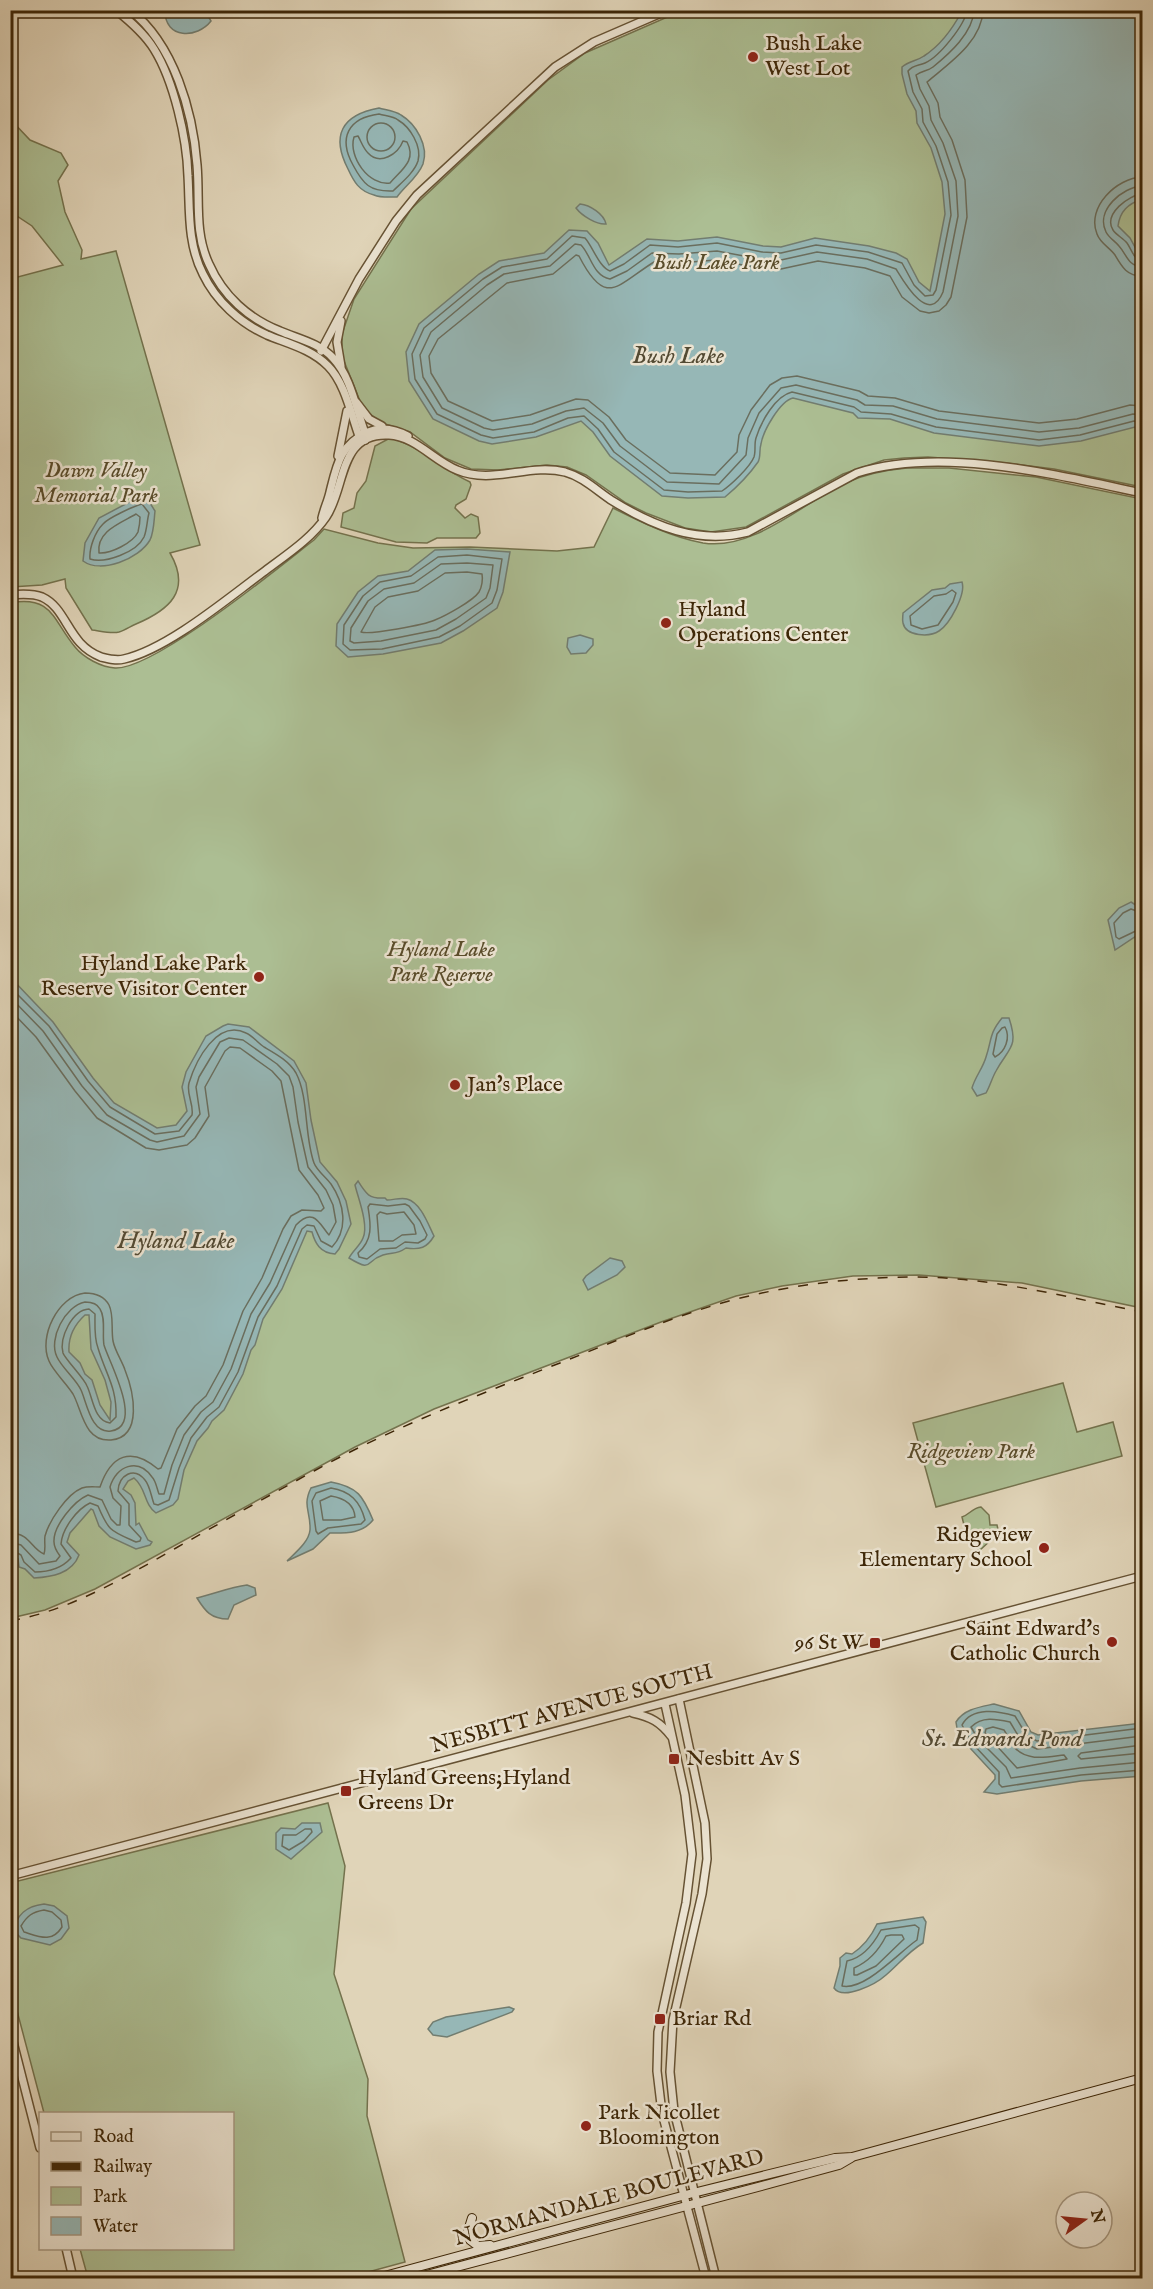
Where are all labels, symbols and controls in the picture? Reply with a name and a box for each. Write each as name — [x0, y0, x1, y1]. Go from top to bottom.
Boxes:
place label: Bush Lake West Lot — [765, 30, 862, 83]
marker: Bush Lake West Lot — [746, 50, 760, 64]
park label: Bush Lake Park — [653, 249, 780, 277]
water label: Bush Lake — [632, 341, 724, 372]
park label: Dawn Valley Memorial Park — [34, 457, 158, 510]
place label: Hyland Operations Center — [678, 596, 848, 649]
marker: Hyland Operations Center — [659, 616, 673, 630]
park label: Hyland Lake Park Reserve — [386, 936, 495, 989]
place label: Hyland Lake Park Reserve Visitor Center — [41, 950, 247, 1003]
marker: Hyland Lake Park Reserve Visitor Center — [252, 970, 266, 984]
place label: Jan's Place — [464, 1071, 563, 1099]
marker: Jan's Place — [448, 1078, 462, 1092]
water label: Hyland Lake — [116, 1226, 235, 1257]
park label: Ridgeview Park — [907, 1438, 1035, 1466]
place label: Ridgeview Elementary School — [859, 1521, 1033, 1574]
marker: Ridgeview Elementary School — [1037, 1541, 1051, 1555]
place label: Saint Edward's Catholic Church — [950, 1615, 1100, 1668]
place label: 96 St W — [794, 1629, 864, 1657]
marker: Saint Edward's Catholic Church — [1105, 1635, 1119, 1649]
marker: 96 St W — [868, 1636, 882, 1650]
street label: NESBITT AVENUE SOUTH — [428, 1658, 716, 1760]
water label: St. Edwards Pond — [922, 1724, 1084, 1755]
place label: Nesbitt Av S — [686, 1745, 800, 1773]
marker: Nesbitt Av S — [667, 1752, 681, 1766]
place label: Hyland Greens;Hyland Greens Dr — [358, 1764, 571, 1817]
marker: Hyland Greens;Hyland Greens Dr — [339, 1784, 353, 1798]
place label: Briar Rd — [672, 2005, 752, 2033]
marker: Briar Rd — [653, 2012, 667, 2026]
place label: Park Nicollet Bloomington — [598, 2099, 721, 2152]
legend — [39, 2112, 234, 2250]
marker: Park Nicollet Bloomington — [579, 2119, 593, 2133]
text: Road — [93, 2126, 134, 2149]
street label: NORMANDALE BOULEVARD — [451, 2143, 767, 2253]
text: Railway — [93, 2156, 152, 2179]
text: Park — [93, 2186, 128, 2209]
north arrow — [1054, 2190, 1114, 2250]
text: N — [1085, 2206, 1108, 2226]
text: Water — [93, 2216, 138, 2239]

